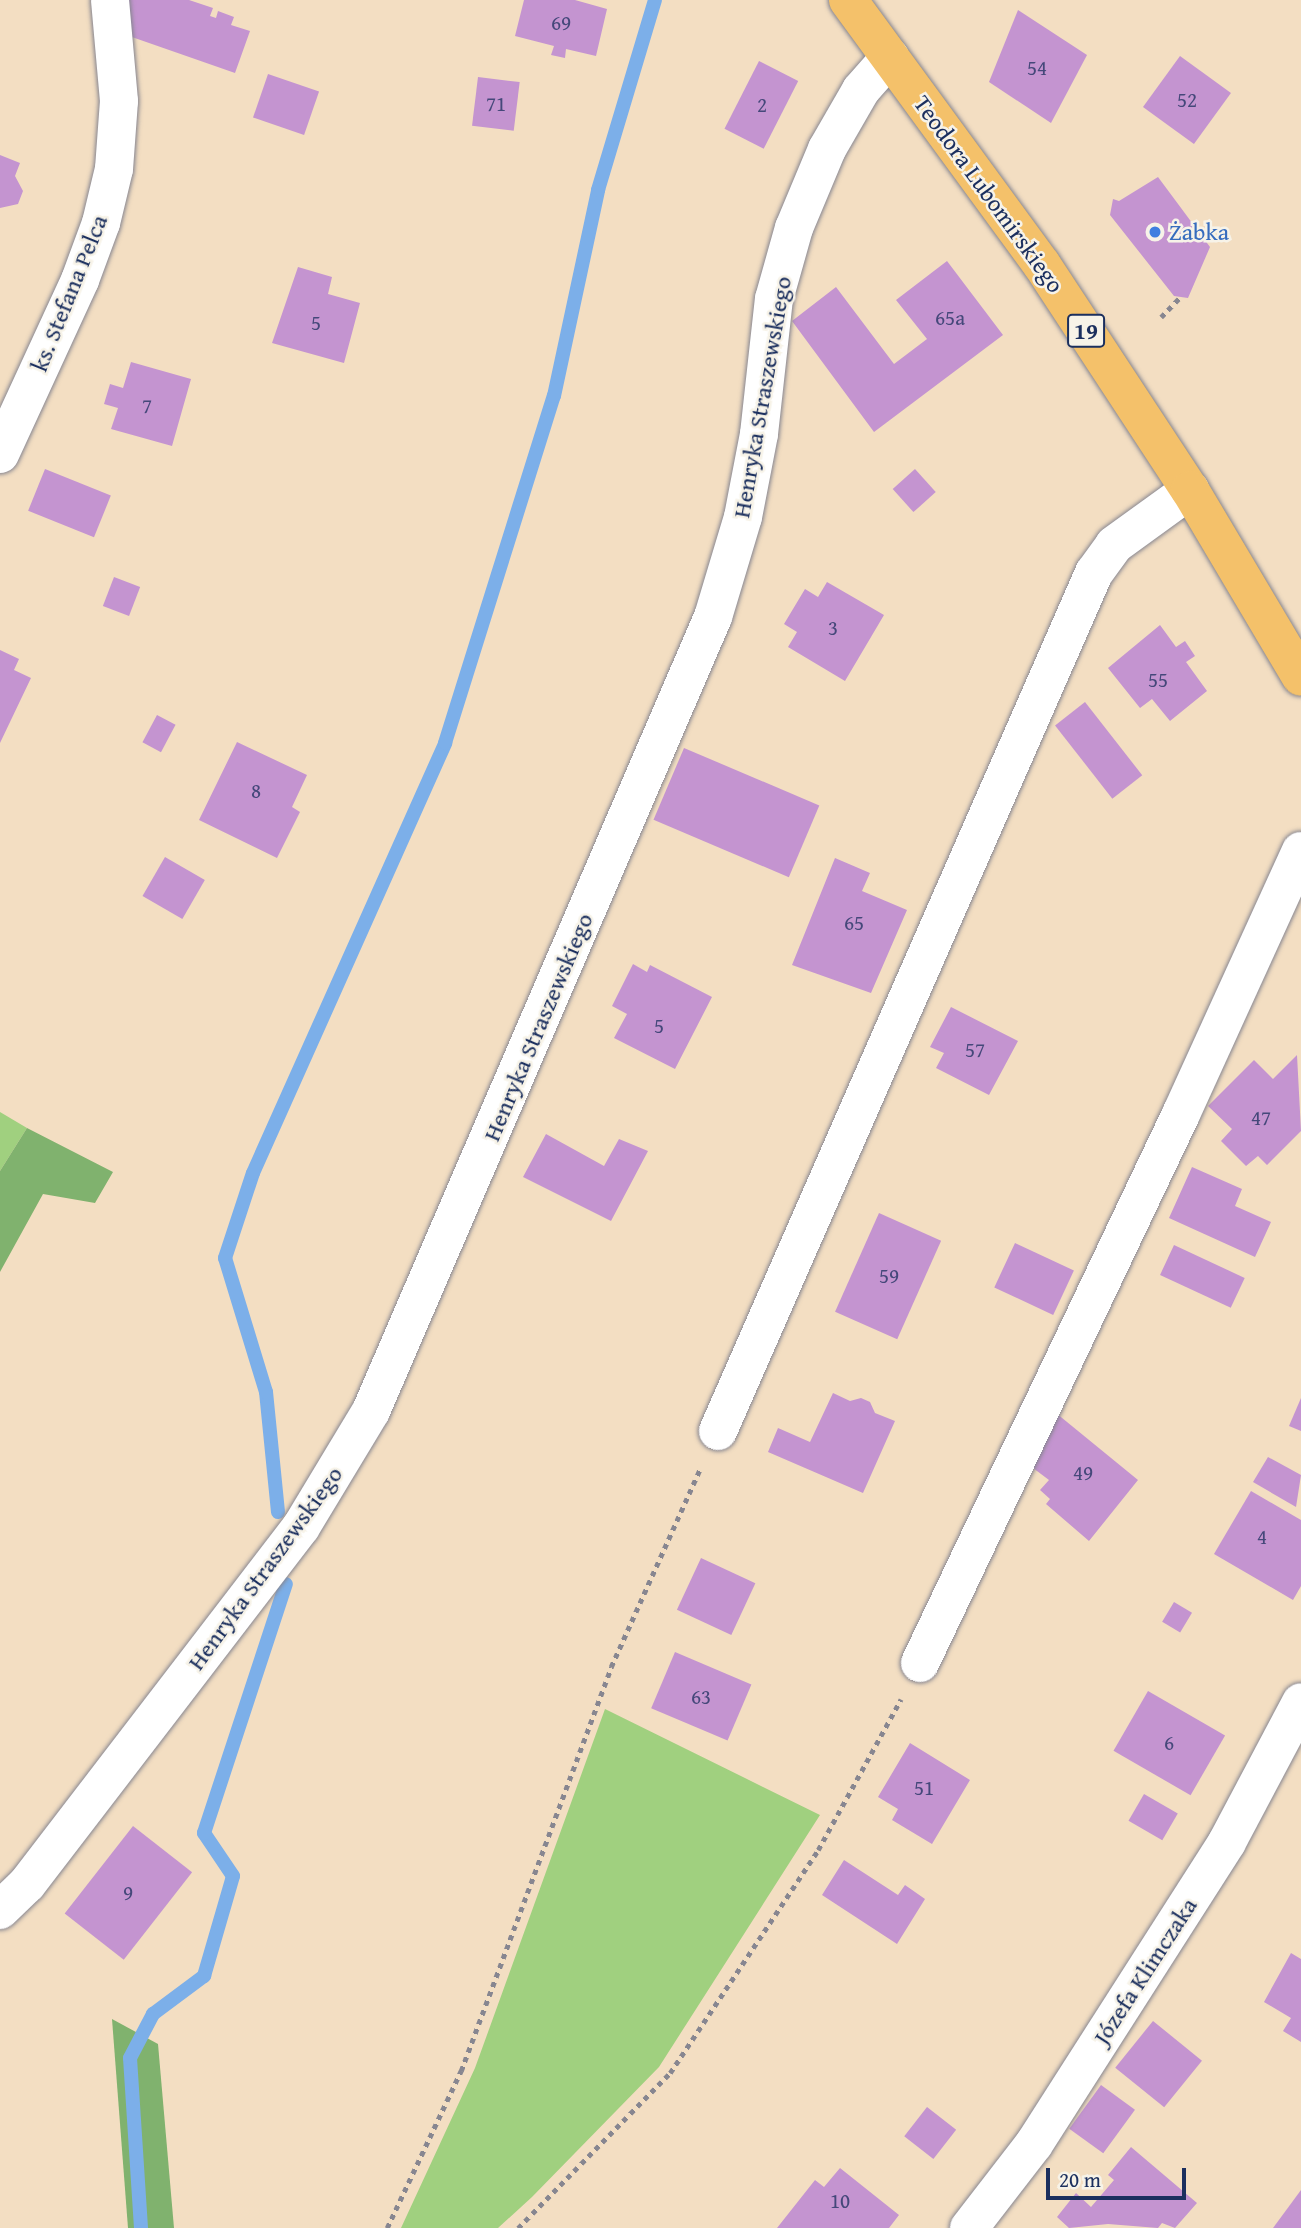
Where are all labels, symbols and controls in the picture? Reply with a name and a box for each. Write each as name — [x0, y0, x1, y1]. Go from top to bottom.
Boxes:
house number: 69 — [551, 10, 571, 36]
house number: 54 — [1027, 55, 1047, 81]
house number: 52 — [1177, 87, 1197, 113]
street label: Teodora Lubomirskiego — [908, 90, 1070, 298]
house number: 71 — [486, 91, 506, 117]
house number: 2 — [757, 92, 767, 118]
street label: ks. Stefana Pelca — [24, 211, 114, 375]
place label: Żabka — [1169, 218, 1229, 246]
marker: Żabka — [1147, 224, 1163, 240]
street label: Henryka Straszewskiego — [727, 274, 797, 520]
house number: 65a — [935, 305, 965, 331]
house number: 5 — [311, 310, 321, 336]
road number: 19 — [1067, 312, 1105, 350]
house number: 7 — [142, 393, 152, 419]
house number: 3 — [828, 615, 838, 641]
house number: 55 — [1148, 667, 1168, 693]
house number: 8 — [251, 778, 261, 804]
street label: Henryka Straszewskiego — [477, 909, 599, 1145]
house number: 65 — [844, 910, 864, 936]
house number: 5 — [654, 1013, 664, 1039]
house number: 57 — [965, 1037, 985, 1063]
house number: 47 — [1251, 1105, 1271, 1131]
house number: 59 — [879, 1263, 899, 1289]
house number: 49 — [1073, 1460, 1093, 1486]
street label: Henryka Straszewskiego — [181, 1461, 349, 1675]
house number: 4 — [1257, 1524, 1267, 1550]
house number: 63 — [691, 1684, 711, 1710]
house number: 6 — [1164, 1730, 1174, 1756]
house number: 51 — [914, 1775, 934, 1801]
house number: 9 — [123, 1880, 133, 1906]
street label: Józefa Klimczaka — [1087, 1892, 1203, 2050]
scale bar — [1049, 2154, 1189, 2198]
text: 20 m — [1059, 2164, 1101, 2195]
house number: 10 — [830, 2188, 850, 2214]

